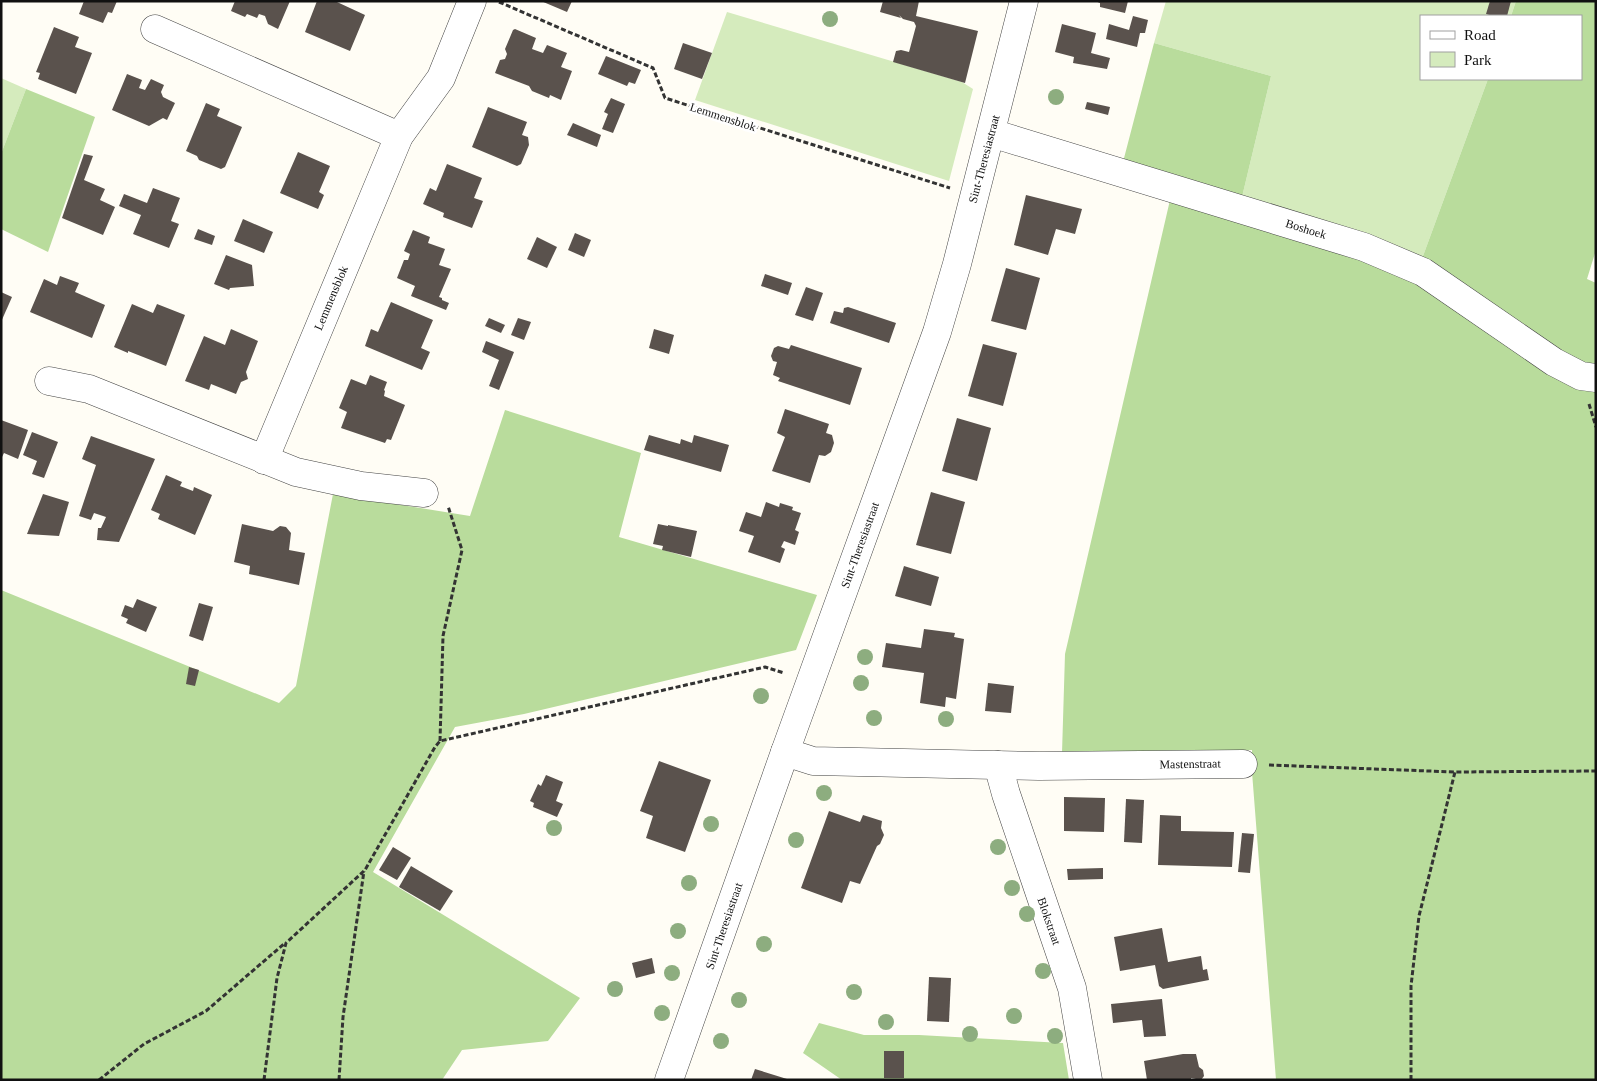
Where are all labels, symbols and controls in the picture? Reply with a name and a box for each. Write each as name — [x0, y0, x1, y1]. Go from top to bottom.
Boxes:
legend — [1420, 15, 1582, 80]
text: Road — [1464, 27, 1496, 43]
text: Park — [1464, 52, 1492, 68]
street label: Lemmensblok — [688, 100, 758, 134]
street label: Sint-Theresiastraat — [966, 113, 1003, 205]
street label: Boshoek — [1284, 216, 1328, 242]
street label: Lemmensblok — [311, 264, 351, 332]
street label: Sint-Theresiastraat — [838, 499, 882, 590]
street label: Mastenstraat — [1159, 756, 1221, 772]
street label: Sint-Theresiastraat — [703, 880, 746, 971]
street label: Blokstraat — [1034, 895, 1064, 947]

